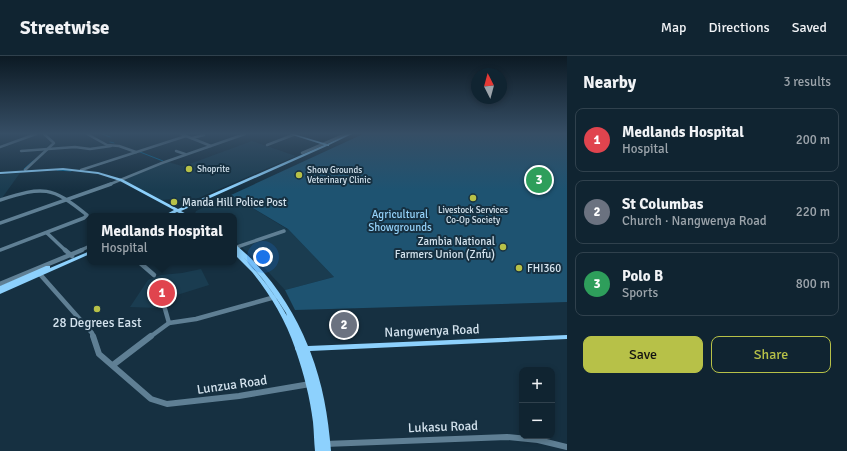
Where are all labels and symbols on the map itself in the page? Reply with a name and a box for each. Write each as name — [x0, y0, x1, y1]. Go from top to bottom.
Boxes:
north arrow — [471, 68, 507, 104]
marker: Shoprite — [184, 164, 194, 174]
place label: Shoprite — [197, 164, 230, 175]
place label: Show Grounds Veterinary Clinic — [307, 165, 371, 186]
pin: 3 — [526, 165, 552, 195]
marker: Show Grounds Veterinary Clinic — [294, 170, 304, 180]
marker: Livestock Services Co-Op Society — [468, 193, 478, 203]
place label: Manda Hill Police Post — [182, 196, 287, 209]
marker: Manda Hill Police Post — [169, 197, 179, 207]
place label: Livestock Services Co-Op Society — [438, 205, 508, 226]
park label: Agricultural Showgrounds — [368, 208, 432, 234]
place label: Zambia National Farmers Union (Znfu) — [395, 235, 495, 261]
marker: Zambia National Farmers Union (Znfu) — [498, 242, 508, 252]
your location — [253, 247, 273, 267]
place label: FHI360 — [527, 262, 561, 275]
marker: FHI360 — [514, 263, 524, 273]
pin: 1 — [149, 278, 175, 308]
marker: 28 Degrees East — [92, 304, 102, 314]
pin: 2 — [331, 310, 357, 340]
place label: 28 Degrees East — [53, 315, 142, 331]
street label: Nangwenya Road — [384, 321, 480, 341]
street label: Lunzua Road — [196, 372, 268, 398]
street label: Lukasu Road — [408, 418, 478, 436]

